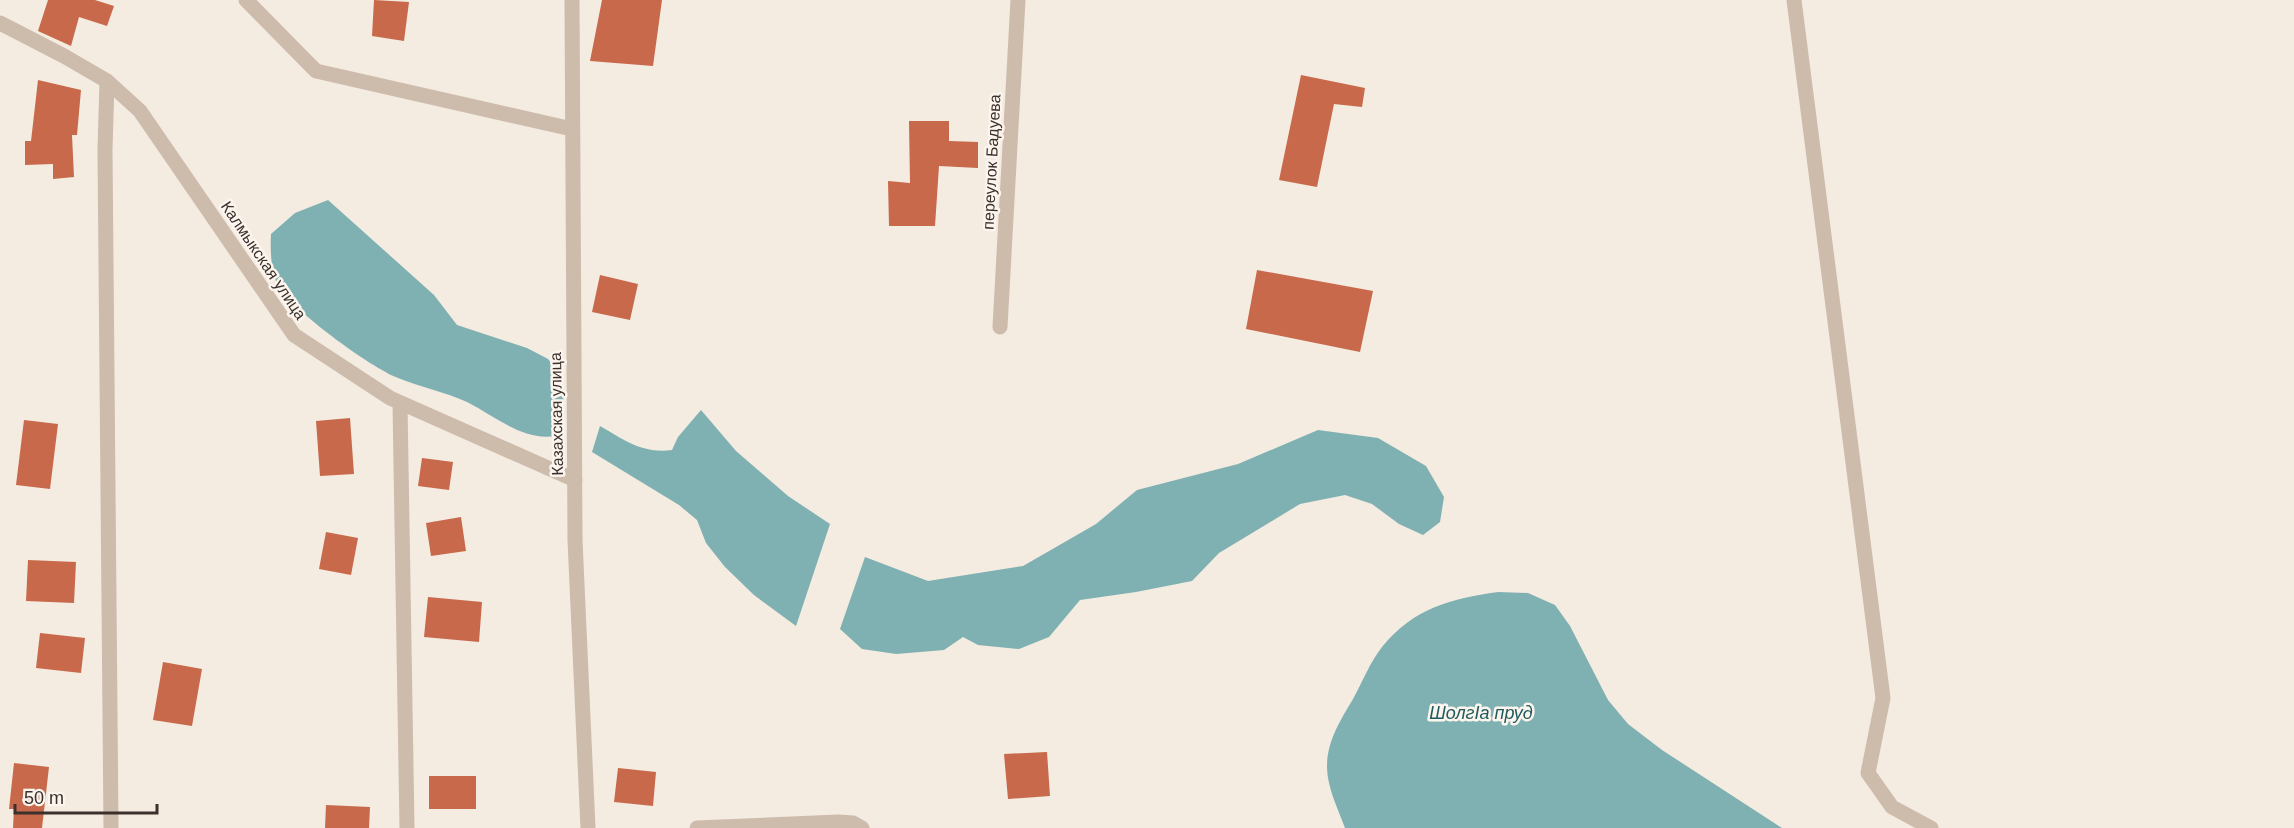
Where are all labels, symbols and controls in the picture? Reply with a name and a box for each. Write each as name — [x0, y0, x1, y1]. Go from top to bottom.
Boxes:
street label: переулок Бадуева — [979, 94, 1004, 230]
street label: Калмыкская улица — [218, 198, 309, 323]
street label: Казахская улица — [547, 352, 566, 476]
water label: ШолгIа пруд — [1429, 703, 1533, 723]
scale bar — [15, 777, 158, 815]
text: 50 m — [24, 788, 64, 808]

